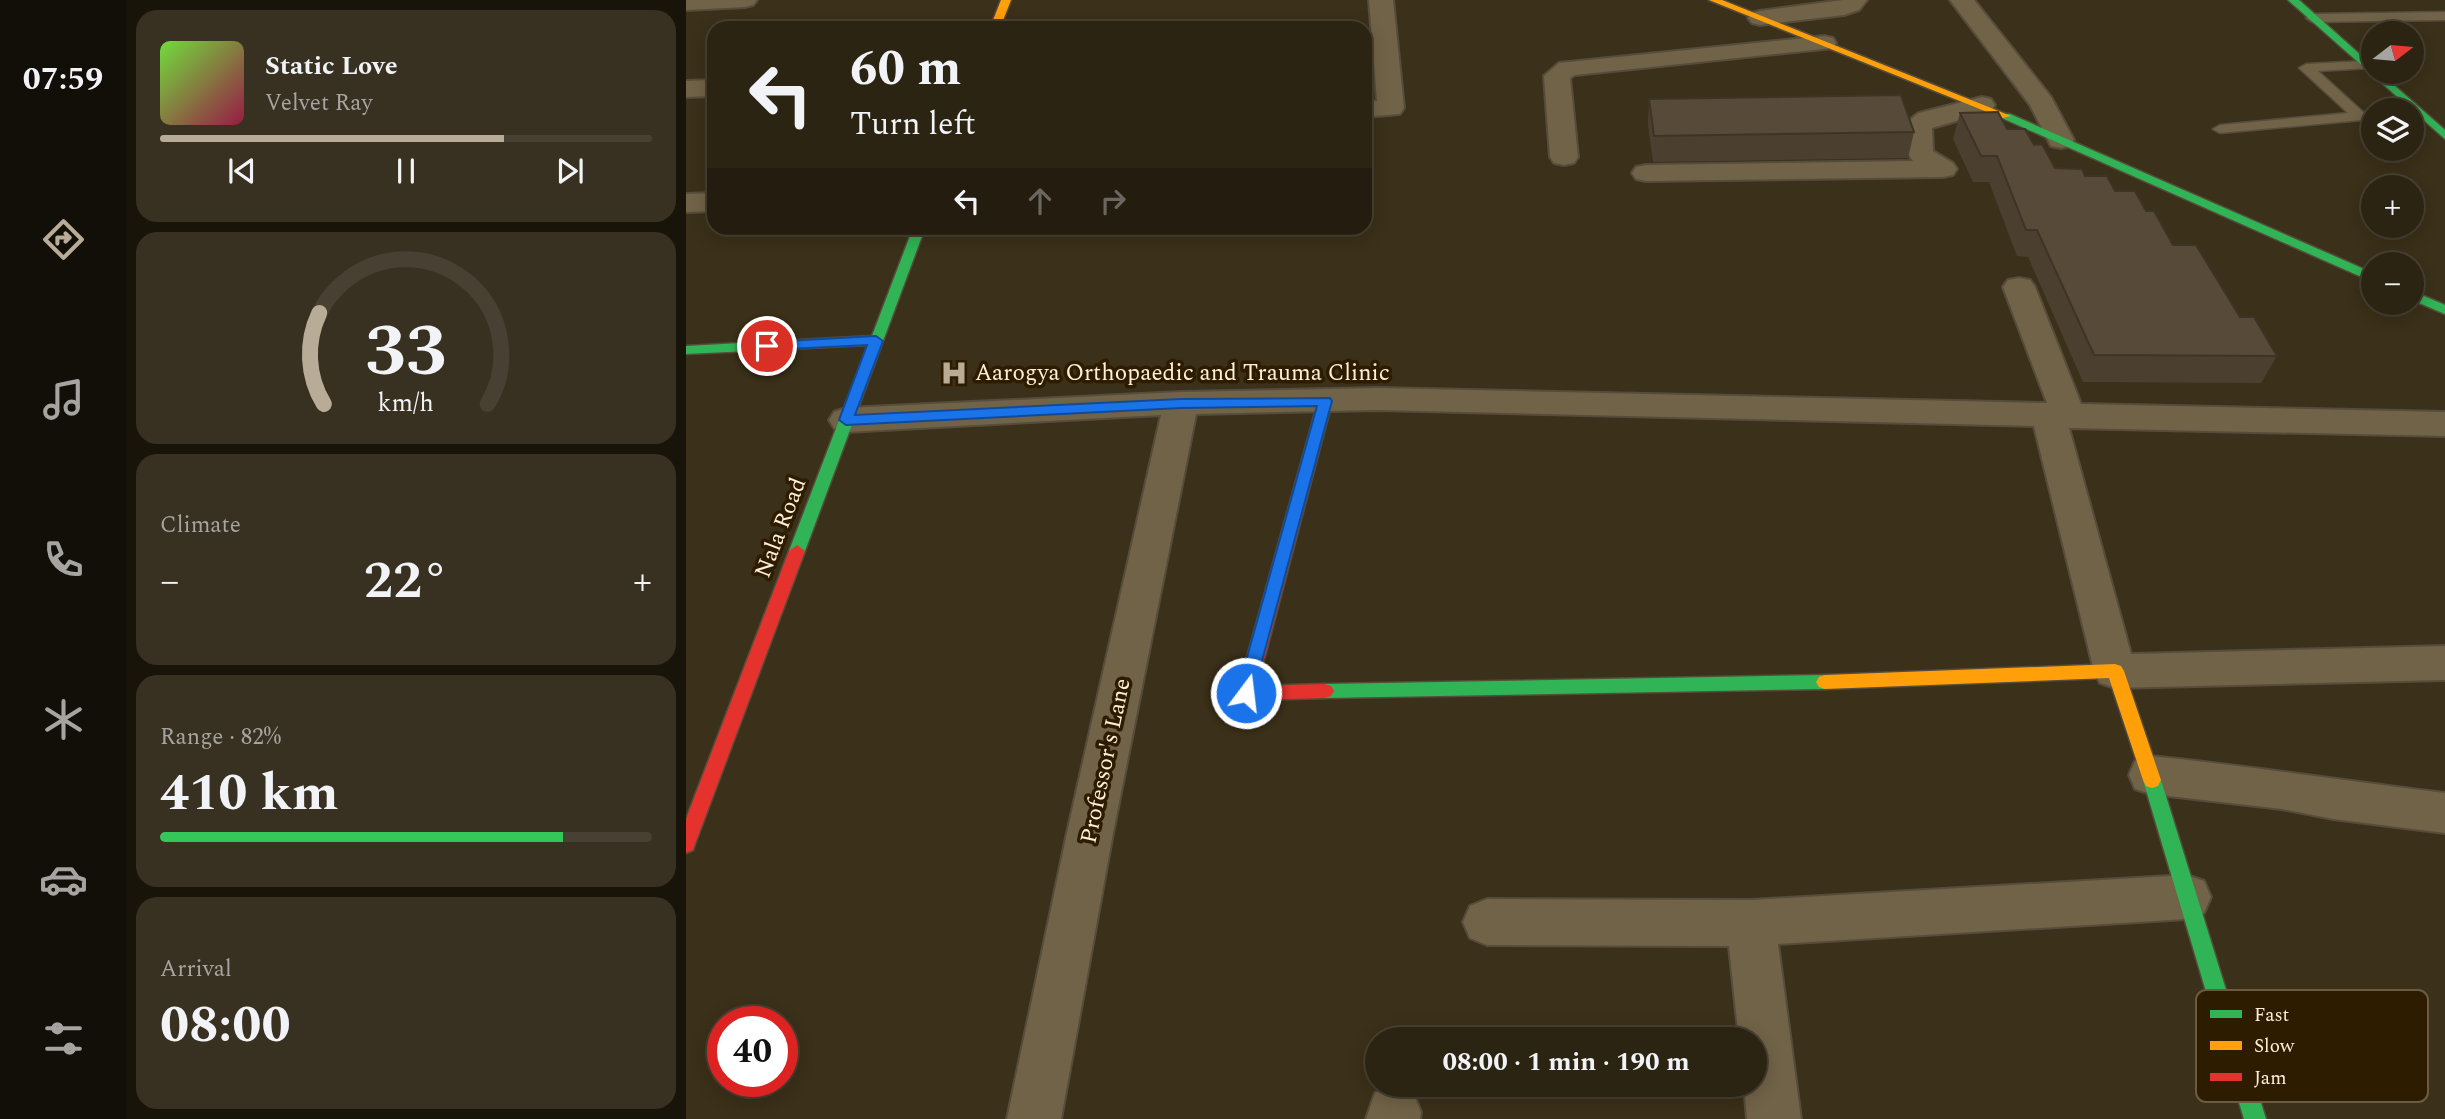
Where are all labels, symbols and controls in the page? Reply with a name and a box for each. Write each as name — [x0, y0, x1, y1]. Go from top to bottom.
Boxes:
north arrow — [2361, 21, 2424, 84]
map controls — [2361, 21, 2424, 315]
text: 60 m — [850, 32, 961, 107]
text: Static Love — [265, 46, 398, 86]
icon: left — [735, 49, 826, 140]
text: 07:59 — [23, 55, 103, 104]
text: Velvet Ray — [265, 86, 372, 121]
button: layers — [2361, 98, 2424, 161]
text: Turn left — [850, 100, 976, 149]
icon: previous — [223, 152, 261, 190]
icon: pause — [387, 152, 425, 190]
icon: next — [551, 152, 589, 190]
button: + — [2361, 175, 2424, 238]
icon: left — [948, 182, 986, 220]
icon: ahead — [1021, 182, 1059, 220]
icon: right — [1094, 182, 1132, 220]
icon: directions — [39, 215, 88, 264]
button: − — [2361, 252, 2424, 315]
text: 33 — [365, 297, 447, 408]
pin — [737, 316, 797, 376]
icon: arrive — [748, 327, 786, 365]
place label: Aarogya Orthopaedic and Trauma Clinic — [975, 356, 1390, 391]
hospital icon: Aarogya Orthopaedic and Trauma Clinic — [939, 358, 969, 388]
icon: music — [39, 375, 88, 424]
text: km/h — [378, 384, 434, 422]
street label: Nala Road — [746, 473, 816, 583]
text: Climate — [160, 508, 241, 543]
icon: phone — [39, 535, 88, 584]
text: 22° — [364, 542, 448, 621]
text: − — [160, 553, 179, 611]
text: + — [633, 553, 652, 611]
position arrow — [1209, 656, 1283, 730]
street label: Professor's Lane — [1071, 675, 1141, 847]
icon: climate — [39, 695, 88, 744]
text: Range · 82% — [160, 720, 281, 755]
text: 410 km — [160, 754, 339, 833]
icon: car — [39, 855, 88, 904]
text: Arrival — [160, 952, 232, 987]
text: 08:00 — [160, 986, 291, 1065]
legend — [2196, 990, 2428, 1102]
text: Fast — [2254, 1001, 2290, 1030]
speed limit sign: 40 — [707, 1006, 798, 1097]
icon: filters — [39, 1014, 88, 1063]
text: Slow — [2254, 1032, 2295, 1061]
text: 08:00 · 1 min · 190 m — [1442, 1042, 1690, 1082]
text: Jam — [2254, 1064, 2286, 1093]

